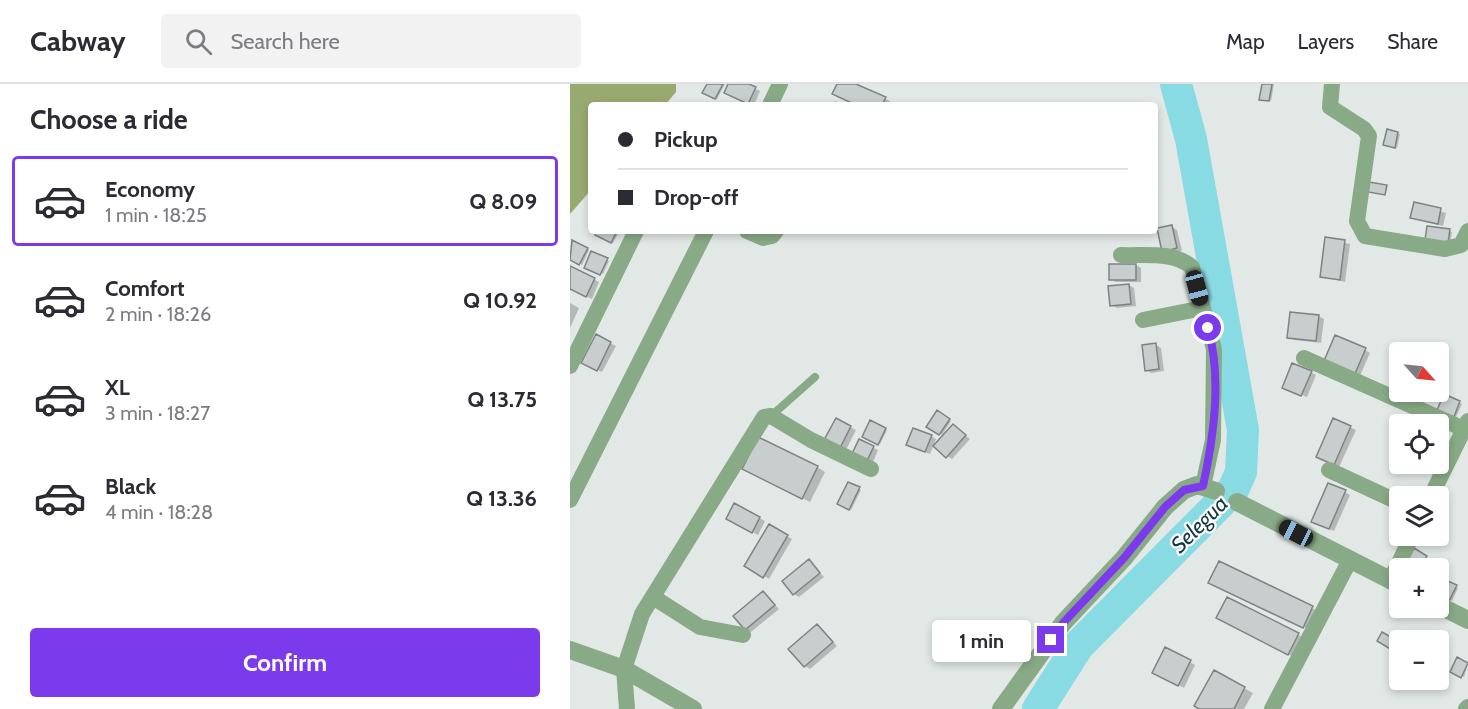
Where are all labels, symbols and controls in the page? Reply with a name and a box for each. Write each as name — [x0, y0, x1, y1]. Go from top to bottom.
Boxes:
search box — [161, 14, 581, 68]
text: Cabway — [30, 24, 125, 58]
icon: search — [182, 25, 215, 58]
text: Search here — [230, 28, 340, 55]
text: Map — [1226, 29, 1265, 54]
text: Layers — [1298, 29, 1354, 54]
text: Share — [1387, 29, 1438, 54]
text: Choose a ride — [30, 103, 188, 136]
text: Pickup — [654, 126, 718, 153]
icon: car — [33, 174, 87, 228]
text: Economy — [105, 176, 195, 203]
text: Drop-off — [654, 184, 738, 211]
text: Q 8.09 — [469, 188, 537, 215]
text: 1 min · 18:25 — [105, 203, 207, 227]
car — [1184, 268, 1210, 308]
icon: car — [33, 273, 87, 327]
text: Comfort — [105, 275, 184, 302]
text: Q 10.92 — [463, 287, 537, 314]
text: 2 min · 18:26 — [105, 302, 211, 326]
route start — [1194, 314, 1221, 341]
north arrow — [1389, 342, 1449, 402]
map controls — [1389, 342, 1449, 690]
icon: car — [33, 372, 87, 426]
text: XL — [105, 374, 130, 401]
text: Q 13.75 — [467, 386, 537, 413]
text: 3 min · 18:27 — [105, 401, 210, 425]
button: locate — [1389, 414, 1449, 474]
icon: car — [33, 471, 87, 525]
text: Black — [105, 473, 156, 500]
text: Q 13.36 — [466, 485, 537, 512]
button: layers — [1389, 486, 1449, 546]
water label: Selegua — [1165, 490, 1234, 559]
text: 4 min · 18:28 — [105, 500, 213, 524]
car — [1276, 517, 1316, 549]
button: + — [1389, 558, 1449, 618]
callout: 1 min — [931, 619, 1030, 661]
route end — [1037, 626, 1064, 653]
button: Confirm — [30, 628, 540, 697]
text: 1 min — [959, 629, 1004, 653]
button: − — [1389, 630, 1449, 690]

